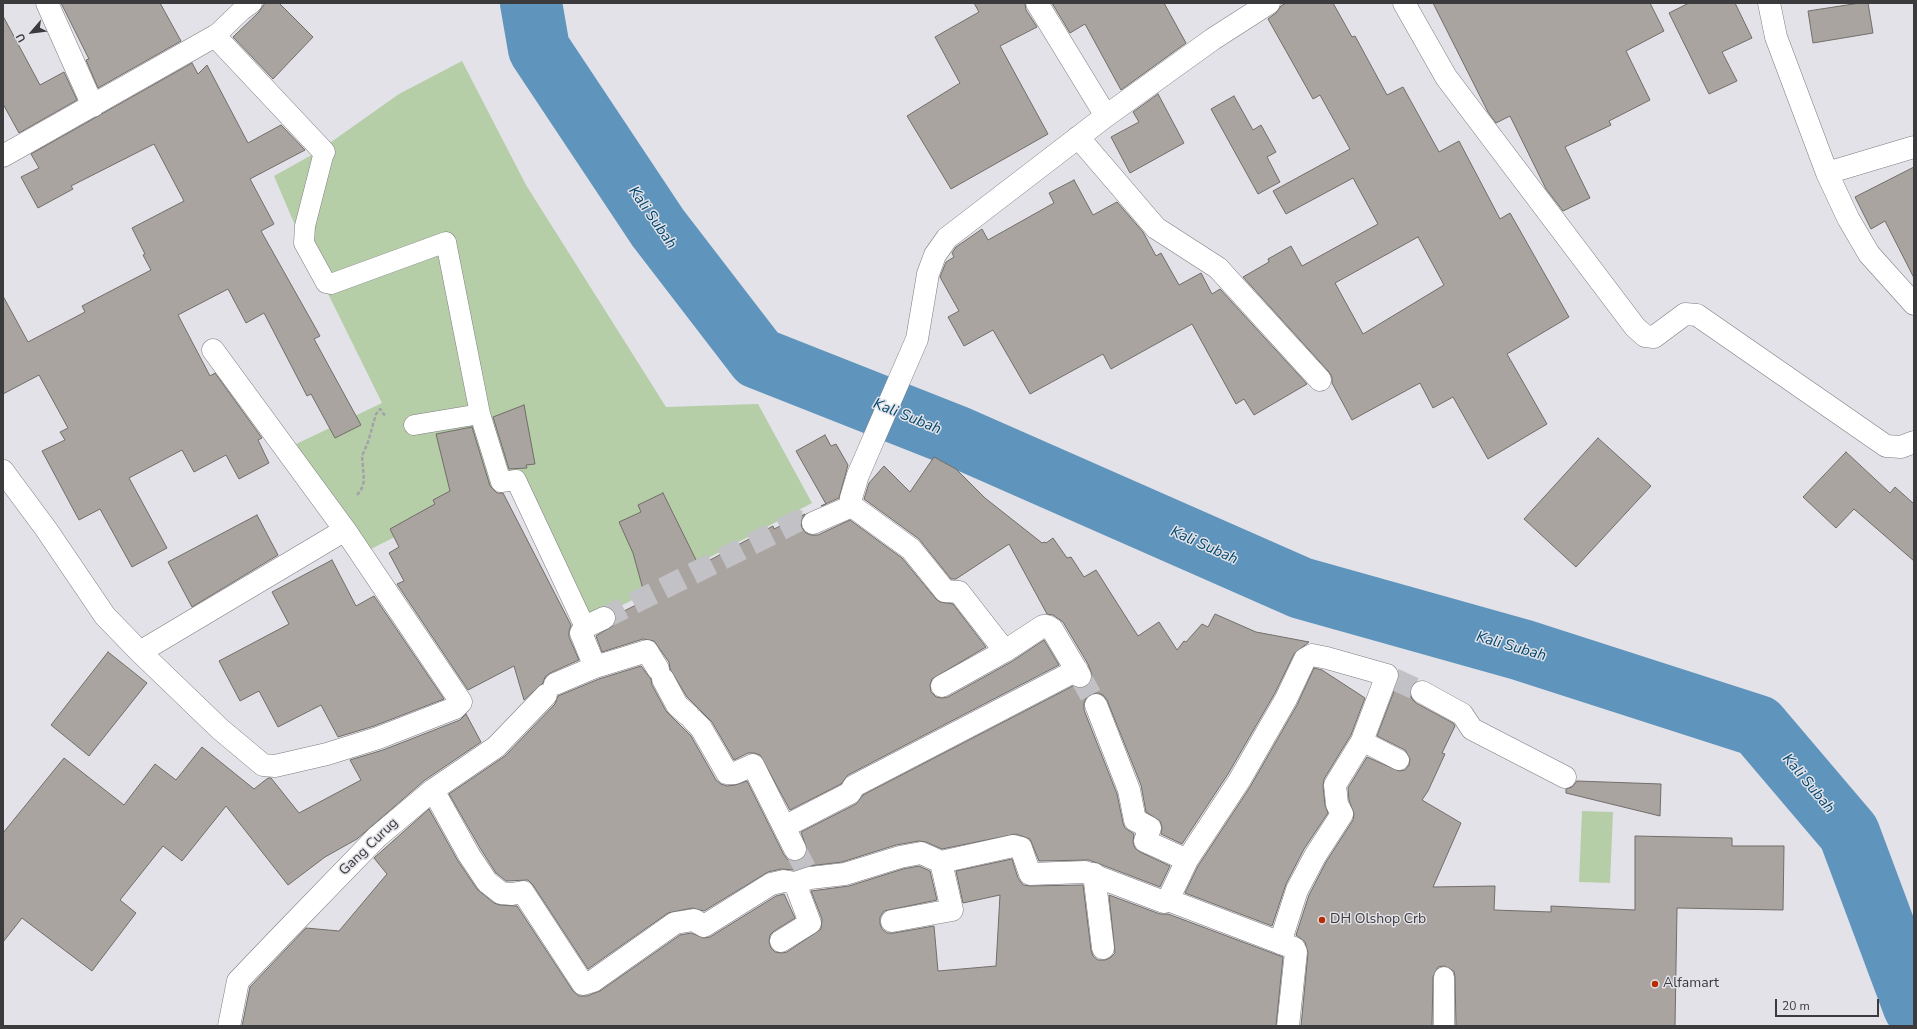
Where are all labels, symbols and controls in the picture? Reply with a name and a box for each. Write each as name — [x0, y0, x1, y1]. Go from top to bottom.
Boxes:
north arrow — [12, 12, 52, 52]
text: U — [12, 31, 29, 45]
water label: Kali Subah — [624, 183, 680, 253]
water label: Kali Subah — [870, 395, 944, 439]
water label: Kali Subah — [1167, 523, 1241, 569]
water label: Kali Subah — [1474, 628, 1548, 666]
water label: Kali Subah — [1778, 751, 1838, 817]
street label: Gang Curug — [336, 815, 402, 879]
place label: DH Olshop Crb — [1330, 912, 1426, 928]
marker: DH Olshop Crb — [1317, 915, 1327, 925]
place label: Alfamart — [1663, 976, 1719, 992]
marker: Alfamart — [1650, 979, 1660, 989]
scale bar — [1777, 991, 1881, 1017]
text: 20 m — [1782, 998, 1810, 1014]

